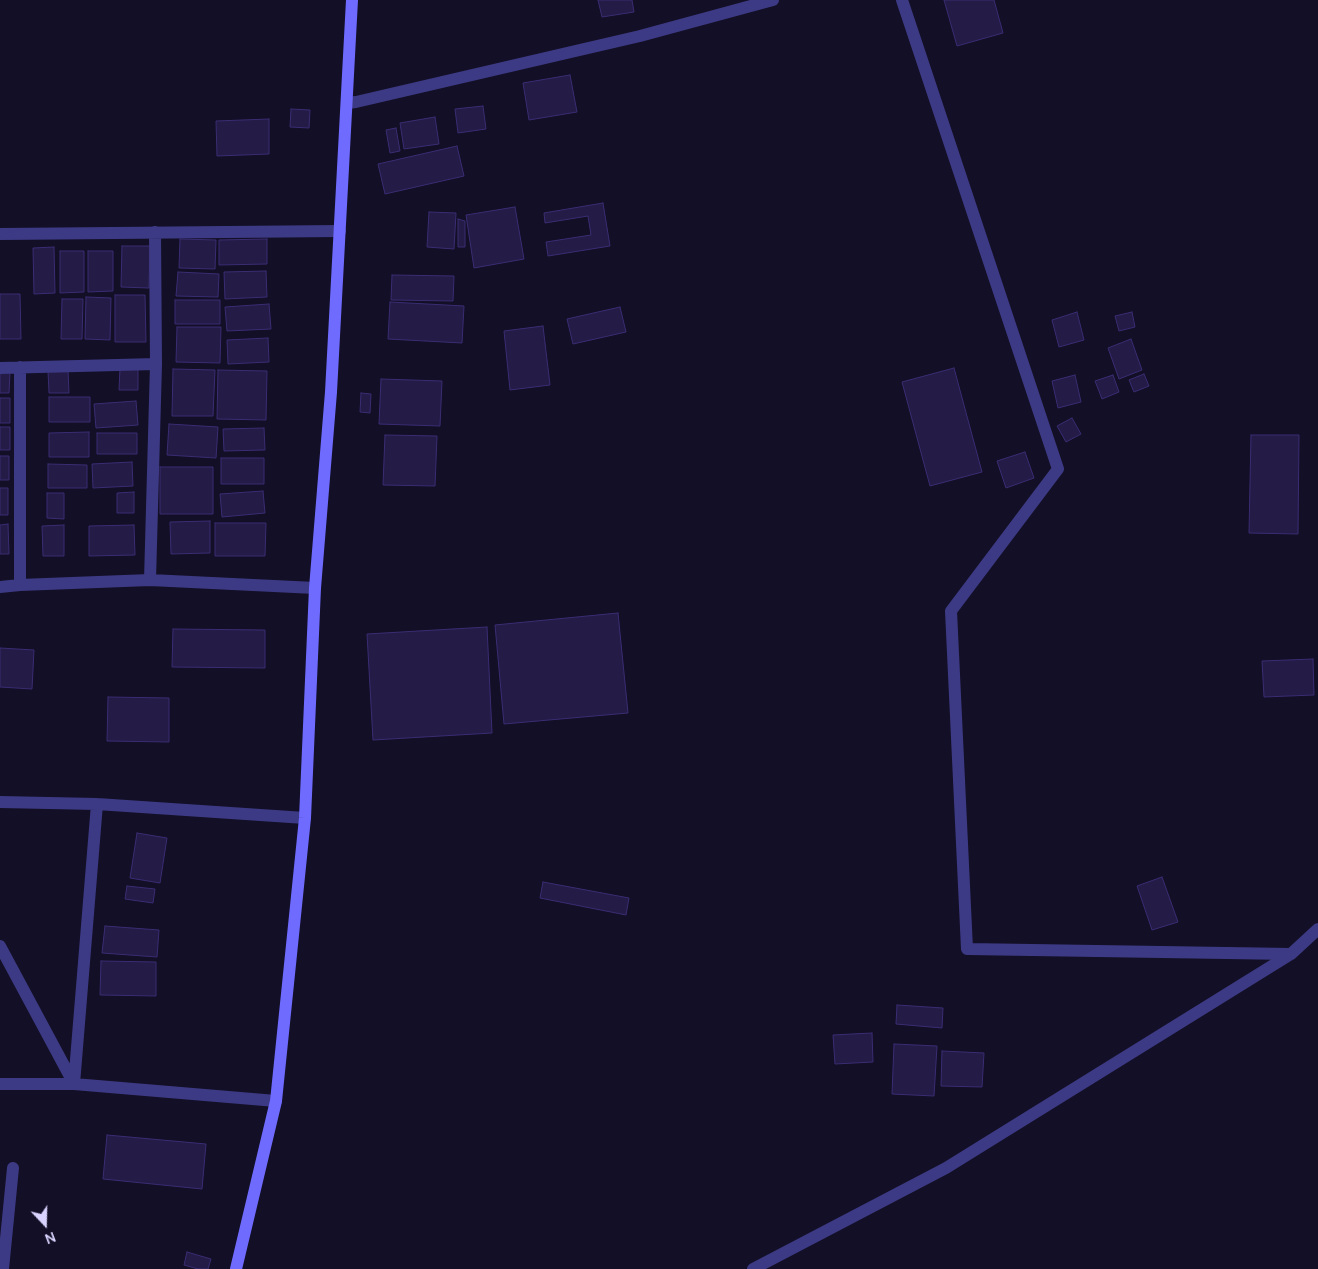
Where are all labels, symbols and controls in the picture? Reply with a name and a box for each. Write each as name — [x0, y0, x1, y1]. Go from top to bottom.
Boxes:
north arrow — [20, 1199, 70, 1249]
text: N — [42, 1228, 59, 1249]

